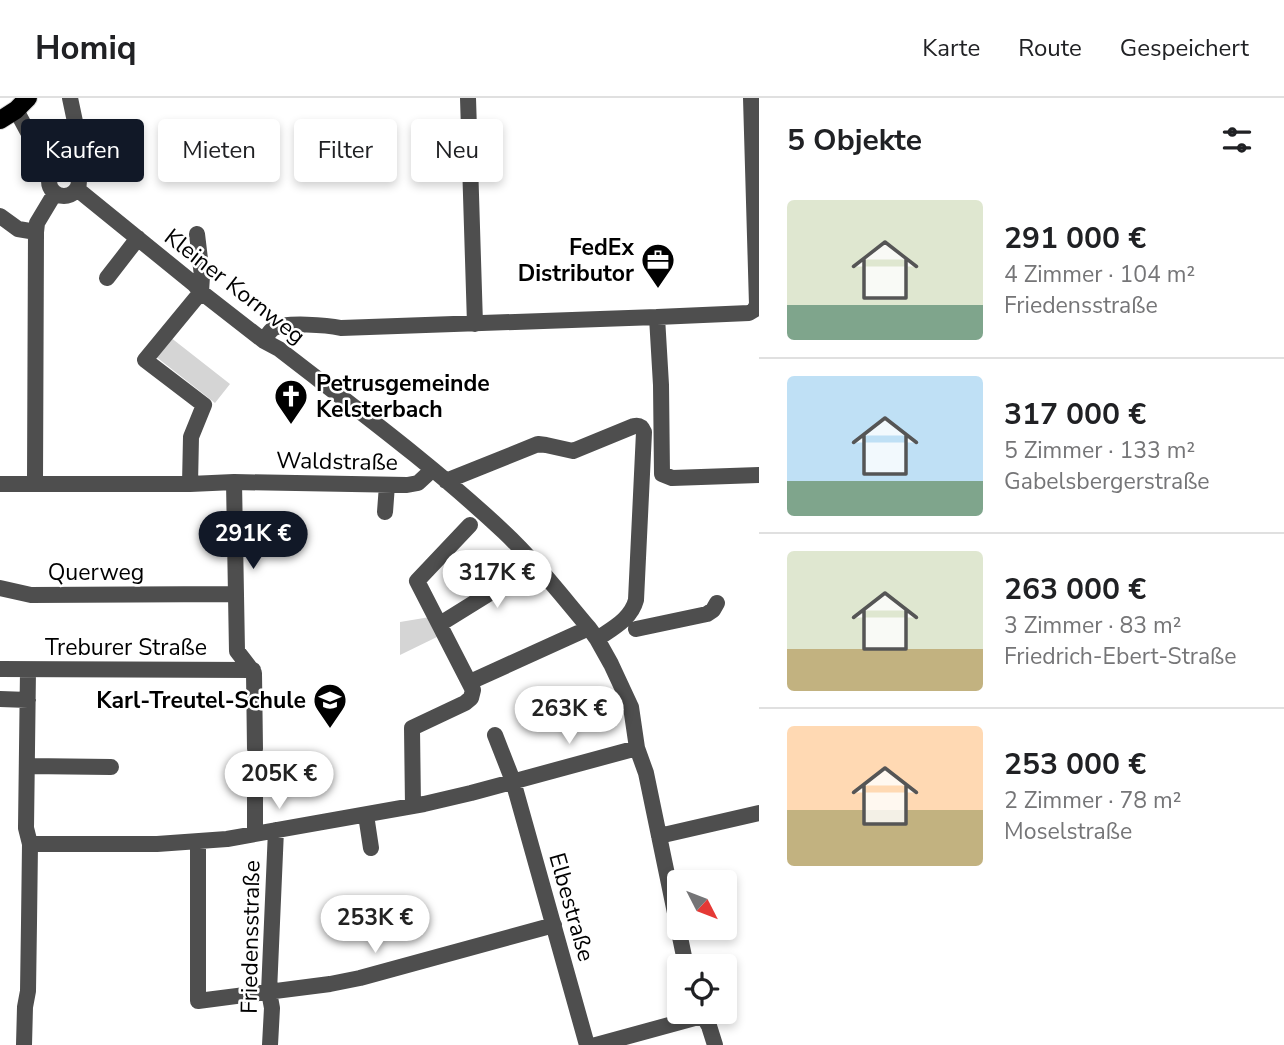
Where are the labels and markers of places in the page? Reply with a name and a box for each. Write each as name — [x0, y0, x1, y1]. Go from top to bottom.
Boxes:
place label: FedEx Distributor — [518, 232, 634, 289]
office icon: FedEx Distributor — [639, 241, 677, 290]
place label: Petrusgemeinde Kelsterbach — [316, 368, 490, 425]
church icon: Petrusgemeinde Kelsterbach — [272, 377, 310, 426]
pin: 291K € — [196, 512, 310, 571]
pin: 317K € — [440, 550, 554, 610]
school or university icon: Karl-Treutel-Schule — [311, 681, 349, 730]
place label: Karl-Treutel-Schule — [96, 685, 306, 716]
pin: 263K € — [512, 686, 626, 746]
pin: 205K € — [222, 752, 336, 811]
pin: 253K € — [318, 896, 432, 955]

